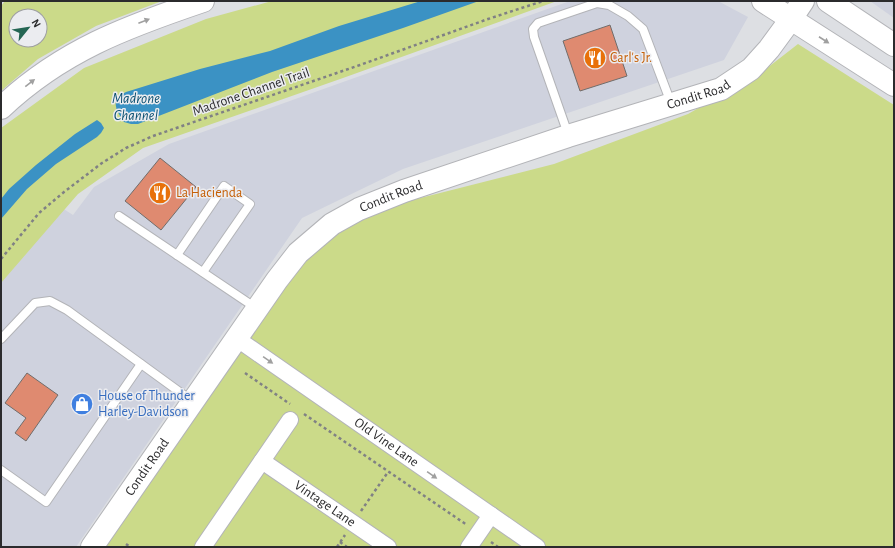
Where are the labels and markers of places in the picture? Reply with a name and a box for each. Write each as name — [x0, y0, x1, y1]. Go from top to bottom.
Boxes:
restaurant icon: Carl's Jr. — [582, 45, 608, 71]
place label: Carl's Jr. — [610, 51, 652, 65]
restaurant icon: La Hacienda — [147, 180, 173, 206]
place label: La Hacienda — [176, 186, 243, 200]
place label: House of Thunder Harley-Davidson — [98, 389, 195, 419]
shop icon: House of Thunder Harley-Davidson — [69, 391, 95, 417]

